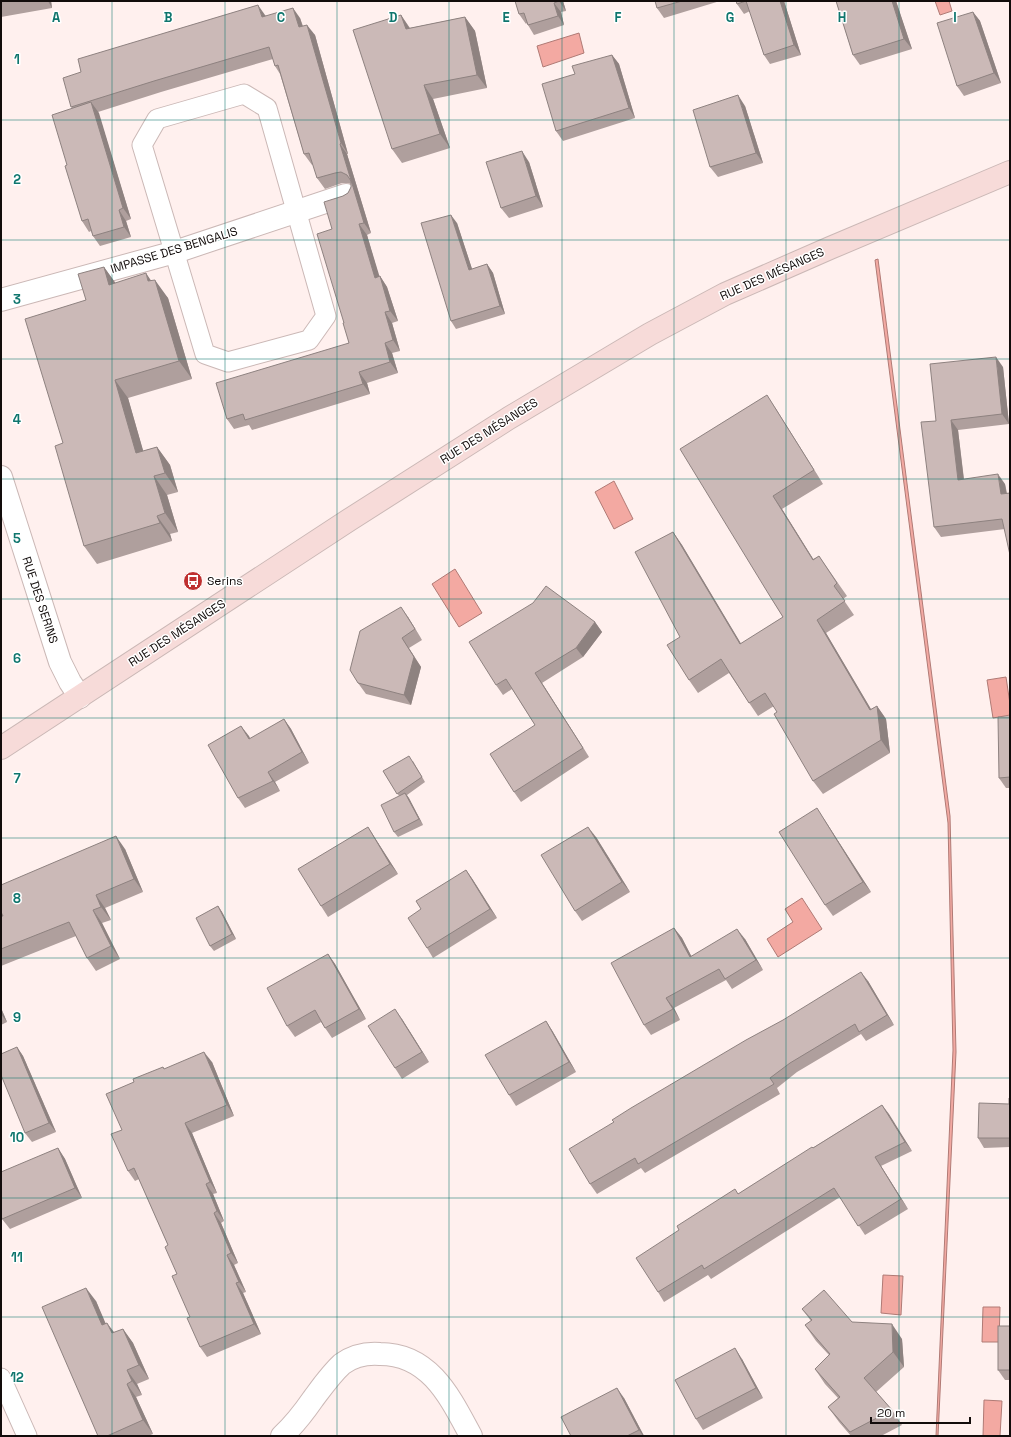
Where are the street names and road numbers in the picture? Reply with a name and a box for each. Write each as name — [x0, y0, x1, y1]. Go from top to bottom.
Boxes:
street label: IMPASSE DES BENGALIS — [109, 223, 239, 277]
street label: RUE DES MÉSANGES — [717, 244, 827, 304]
street label: RUE DES MÉSANGES — [437, 394, 541, 468]
street label: RUE DES SERINS — [18, 554, 62, 646]
street label: RUE DES MÉSANGES — [125, 596, 229, 670]

